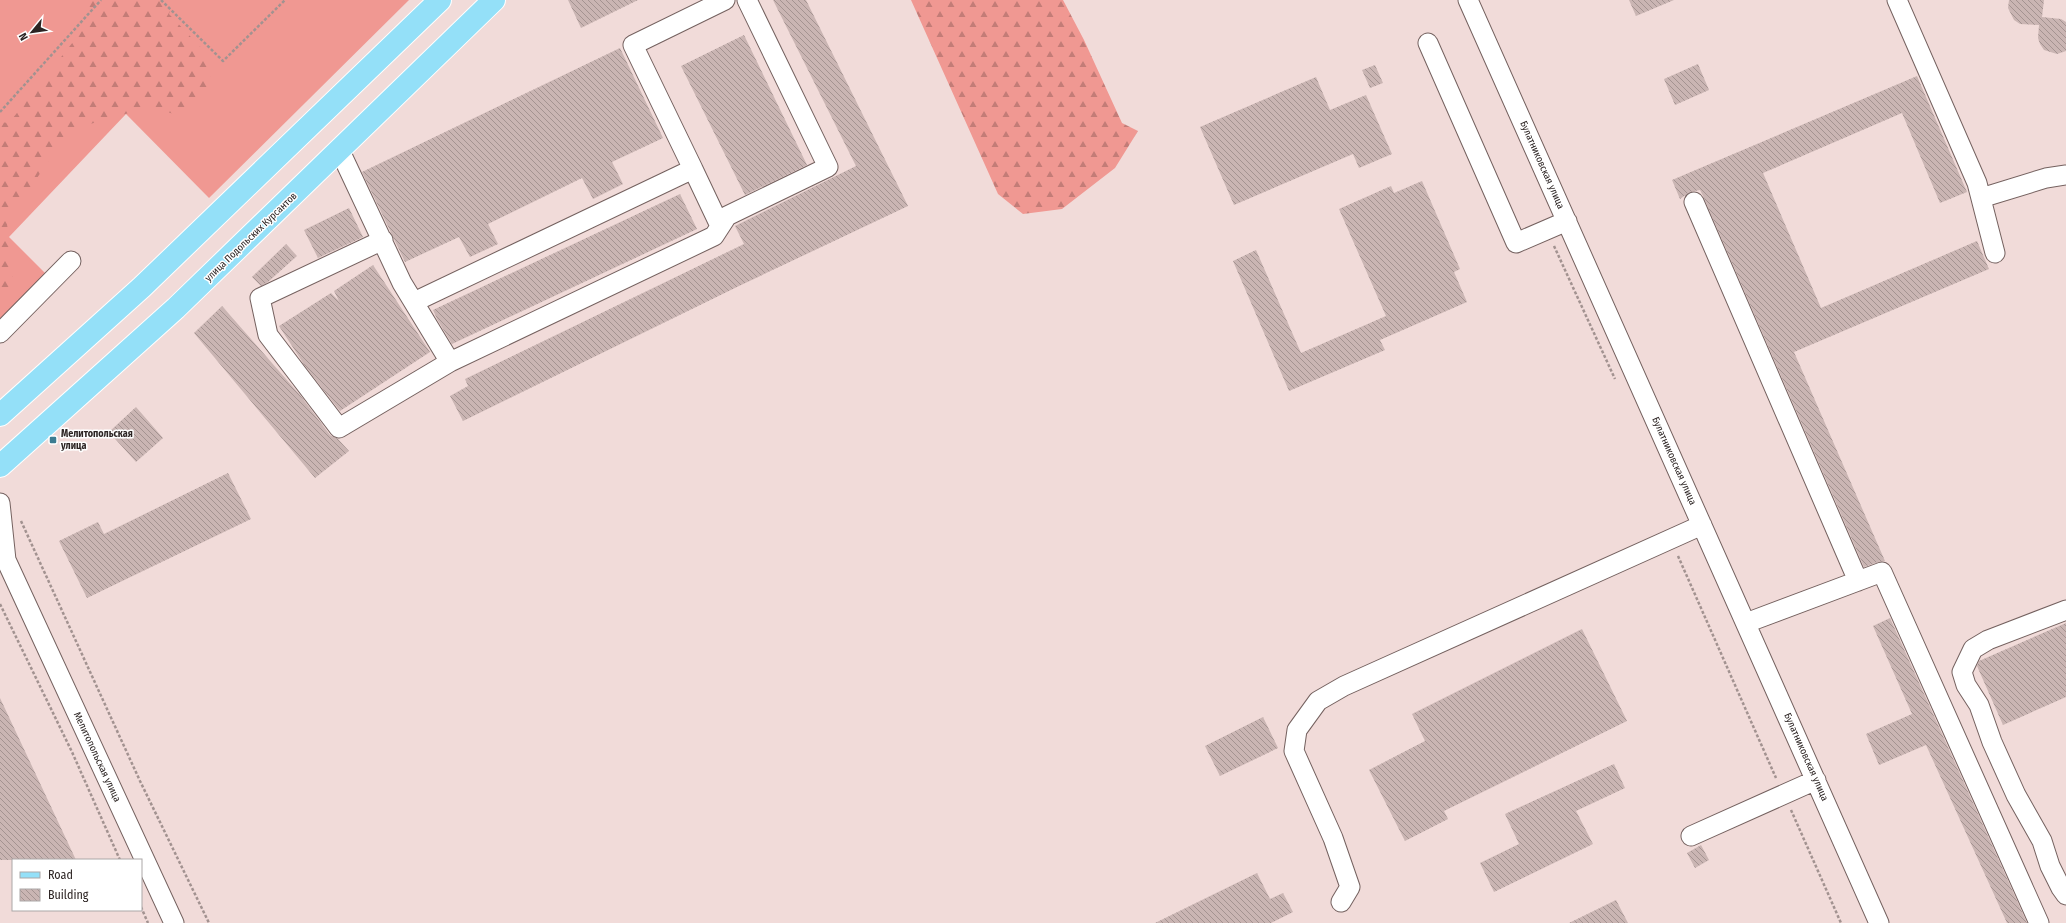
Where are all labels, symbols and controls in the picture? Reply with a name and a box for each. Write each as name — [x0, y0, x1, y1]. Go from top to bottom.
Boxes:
north arrow — [12, 12, 52, 52]
text: N — [16, 31, 31, 43]
street label: Булатниковская улица — [1517, 119, 1567, 211]
street label: улица Подольских Курсантов — [203, 190, 299, 284]
street label: Булатниковская улица — [1649, 415, 1699, 507]
place label: Мелитопольская улица — [60, 428, 133, 452]
marker: Мелитопольская улица — [48, 435, 58, 445]
street label: Мелитопольская улица — [71, 710, 123, 804]
street label: Булатниковская улица — [1781, 711, 1831, 803]
legend — [12, 859, 142, 911]
text: Road — [48, 868, 73, 882]
text: Building — [48, 888, 89, 902]

